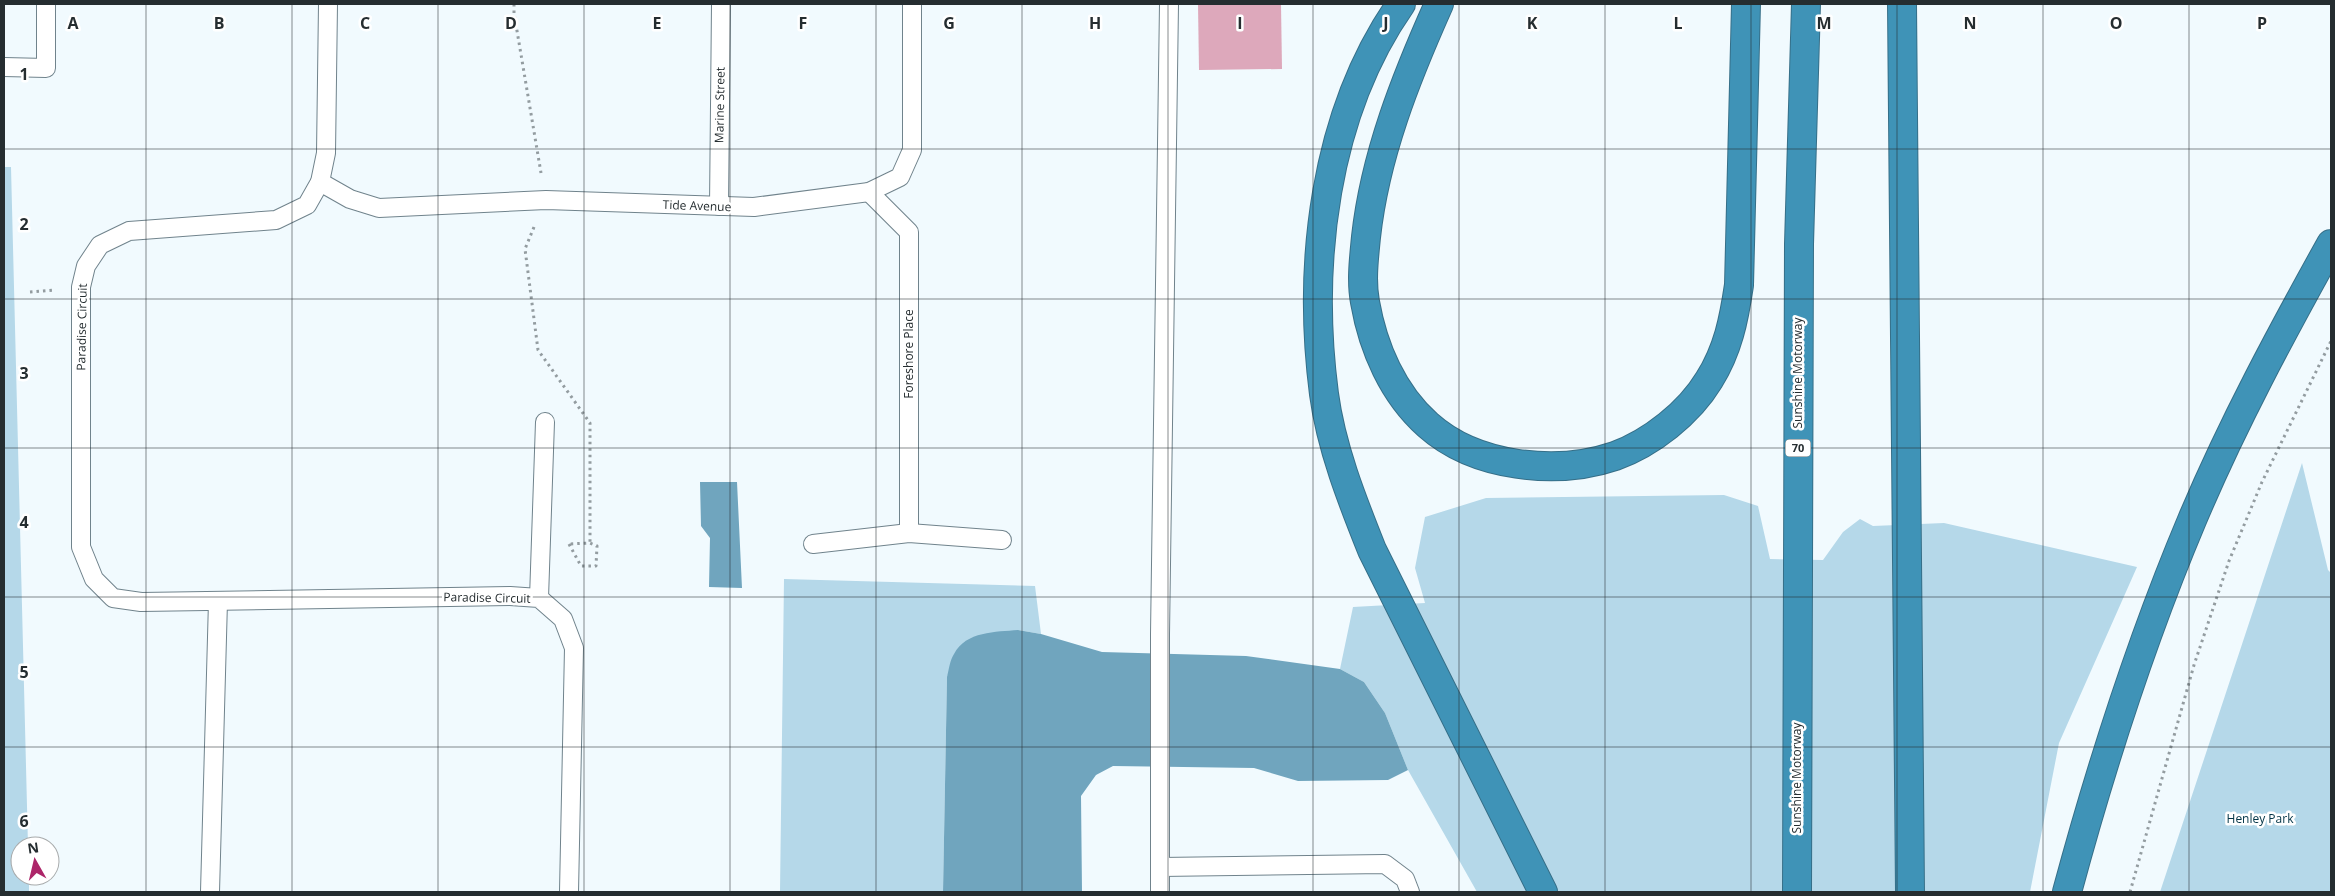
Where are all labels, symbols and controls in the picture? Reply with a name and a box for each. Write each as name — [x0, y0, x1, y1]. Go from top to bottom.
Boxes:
text: A — [67, 12, 79, 34]
text: B — [214, 12, 224, 34]
text: C — [360, 12, 370, 34]
text: D — [505, 12, 517, 34]
text: E — [653, 12, 662, 34]
text: F — [799, 12, 807, 34]
text: G — [943, 12, 955, 34]
text: H — [1089, 12, 1101, 34]
text: I — [1237, 12, 1243, 34]
text: J — [1381, 12, 1389, 34]
text: K — [1527, 12, 1538, 34]
text: L — [1673, 12, 1683, 34]
text: M — [1816, 12, 1832, 34]
text: N — [1963, 12, 1977, 34]
text: O — [2110, 12, 2122, 34]
text: P — [2257, 12, 2267, 34]
text: 1 — [19, 63, 29, 85]
street label: Marine Street — [710, 67, 729, 143]
street label: Tide Avenue — [662, 196, 732, 215]
text: 2 — [19, 213, 29, 235]
street label: Paradise Circuit — [72, 283, 91, 371]
street label: Foreshore Place — [900, 309, 917, 399]
street label: Sunshine Motorway — [1789, 317, 1806, 429]
text: 3 — [19, 362, 29, 384]
road number: 70 — [1786, 439, 1810, 456]
text: 4 — [19, 511, 29, 533]
street label: Paradise Circuit — [443, 588, 531, 607]
text: 5 — [19, 661, 29, 683]
street label: Sunshine Motorway — [1788, 722, 1805, 834]
text: 6 — [19, 810, 29, 832]
park label: Henley Park — [2227, 810, 2294, 827]
north arrow — [10, 836, 60, 886]
text: N — [26, 837, 40, 858]

